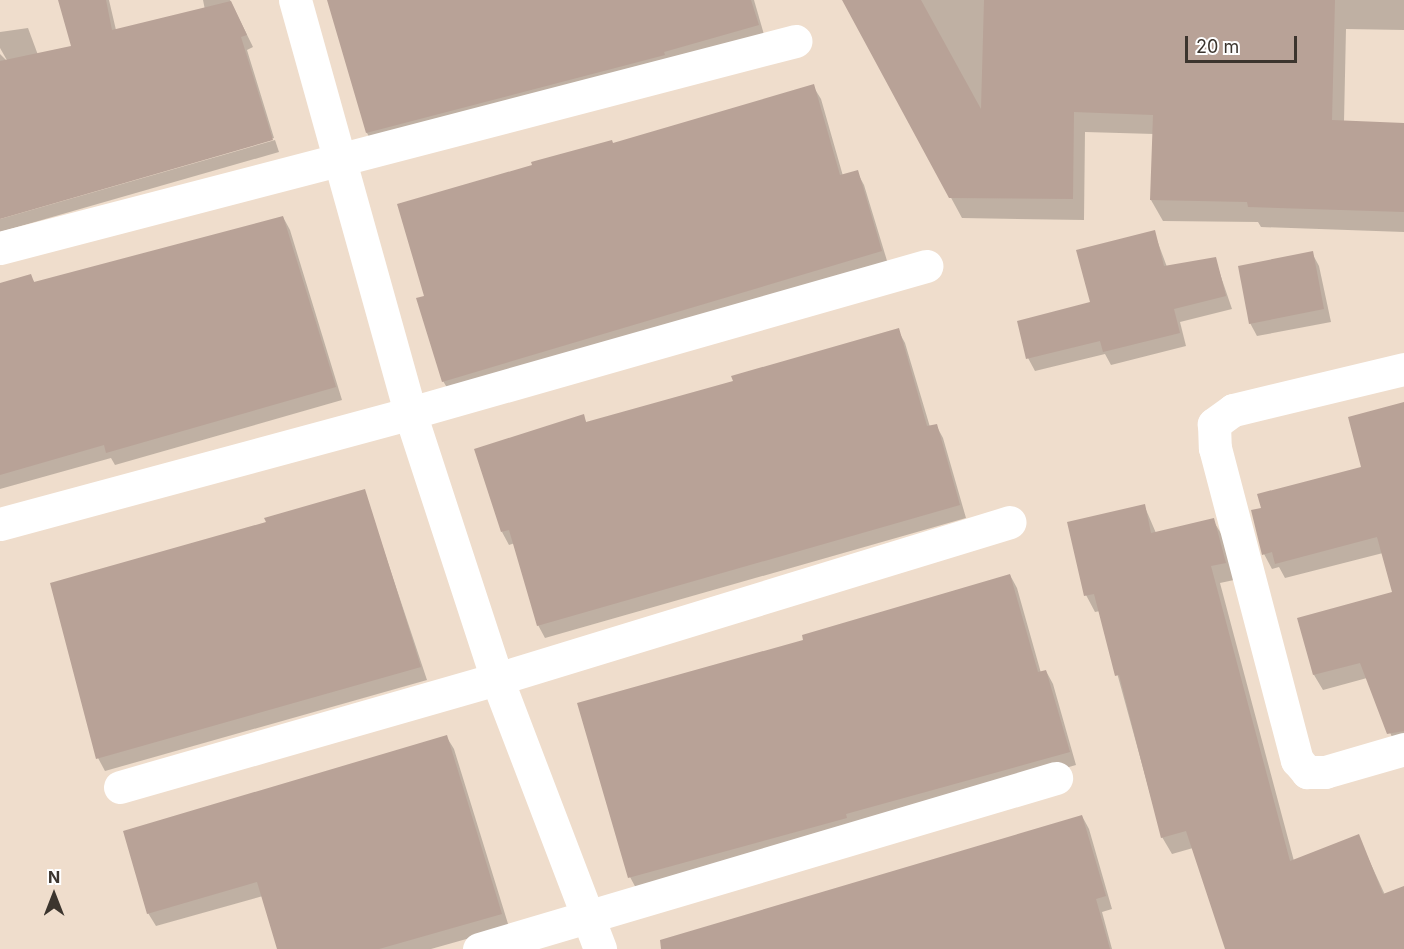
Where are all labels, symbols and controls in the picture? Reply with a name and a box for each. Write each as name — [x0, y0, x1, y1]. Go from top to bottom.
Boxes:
scale bar — [1188, 24, 1300, 62]
text: 20 m — [1196, 36, 1239, 57]
north arrow — [24, 865, 84, 925]
text: N — [48, 867, 60, 887]

